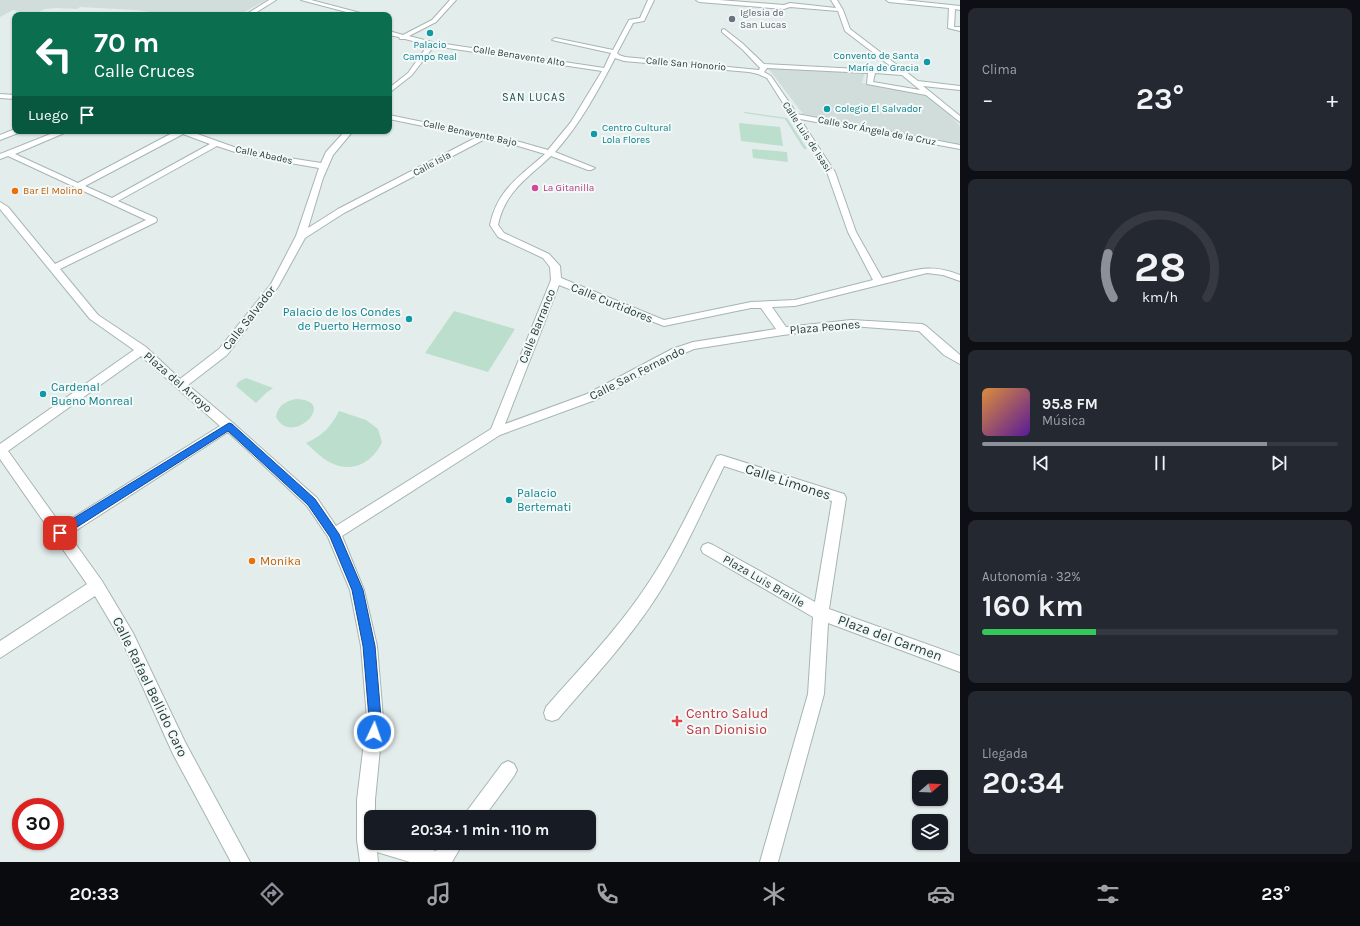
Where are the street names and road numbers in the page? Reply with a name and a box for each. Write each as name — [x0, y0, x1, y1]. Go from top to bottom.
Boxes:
street label: Calle Benavente Alto — [472, 43, 566, 69]
street label: Calle San Honorio — [645, 55, 727, 73]
street label: Calle Luis de Isasi — [780, 100, 834, 174]
street label: Calle Sor Ángela de la Cruz — [817, 114, 937, 148]
street label: Calle Benavente Bajo — [422, 117, 518, 149]
street label: Calle Abades — [234, 143, 294, 167]
street label: Calle Isla — [411, 149, 453, 179]
street label: Calle Curtidores — [569, 280, 655, 326]
street label: Calle Salvador — [220, 283, 279, 353]
street label: Calle Barranco — [516, 287, 558, 365]
street label: Plaza Peones — [789, 317, 861, 337]
street label: Calle San Fernando — [587, 343, 687, 403]
street label: Plaza del Arroyo — [141, 349, 215, 415]
street label: Calle Limones — [743, 460, 833, 504]
street label: Plaza Luis Braille — [721, 552, 807, 610]
street label: Plaza del Carmen — [835, 611, 945, 665]
street label: Calle Rafael Bellido Caro — [109, 614, 191, 760]

